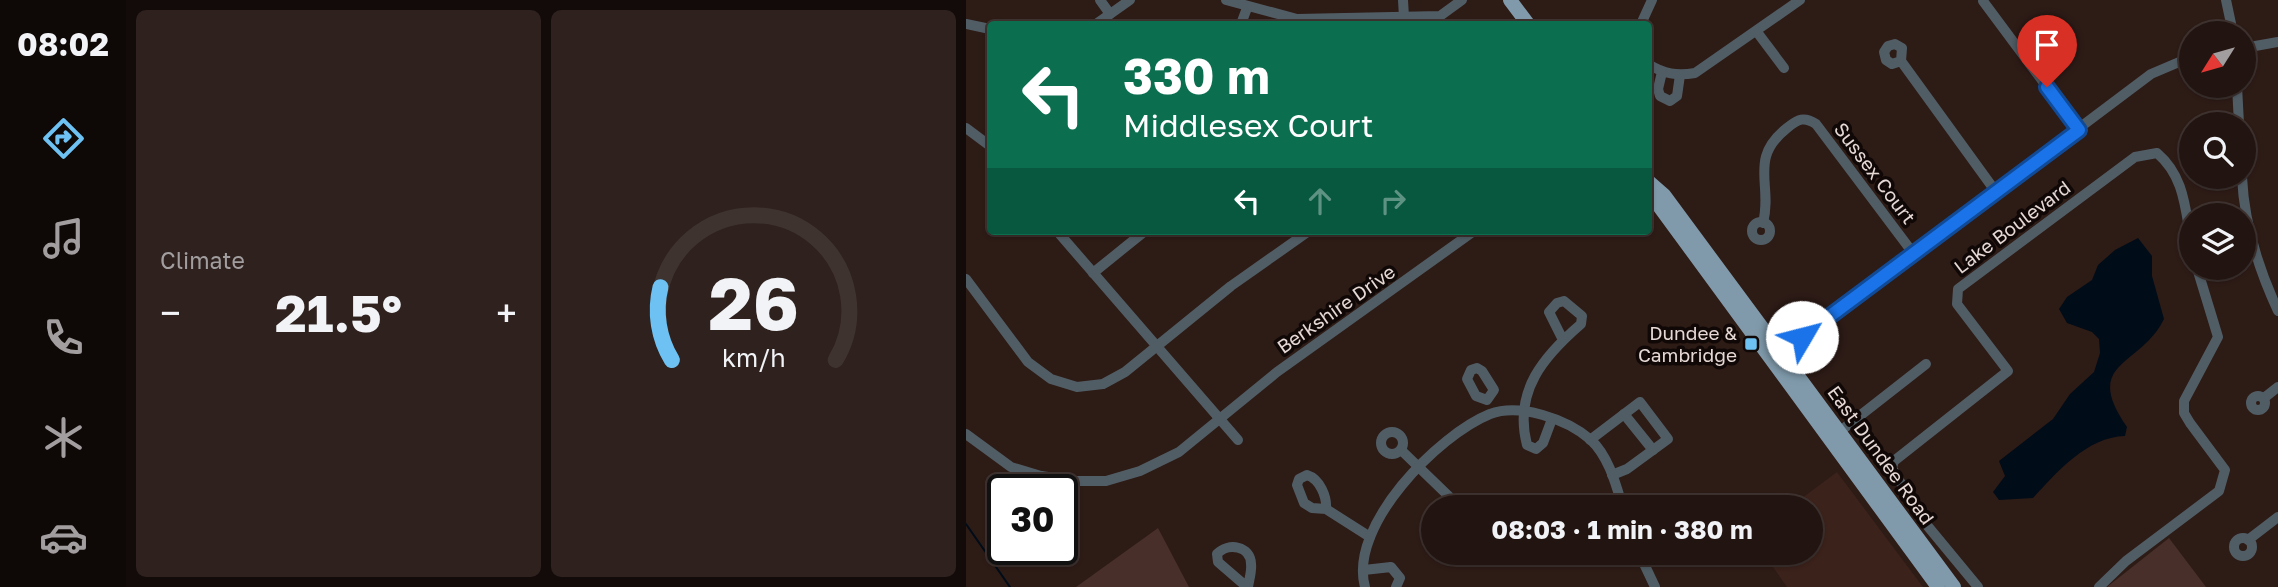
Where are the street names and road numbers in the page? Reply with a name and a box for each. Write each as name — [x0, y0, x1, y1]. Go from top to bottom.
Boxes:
street label: Sussex Court — [1830, 118, 1921, 228]
street label: Lake Boulevard — [1949, 175, 2074, 278]
street label: Berkshire Drive — [1272, 259, 1399, 358]
street label: East Dundee Road — [1823, 381, 1940, 529]

